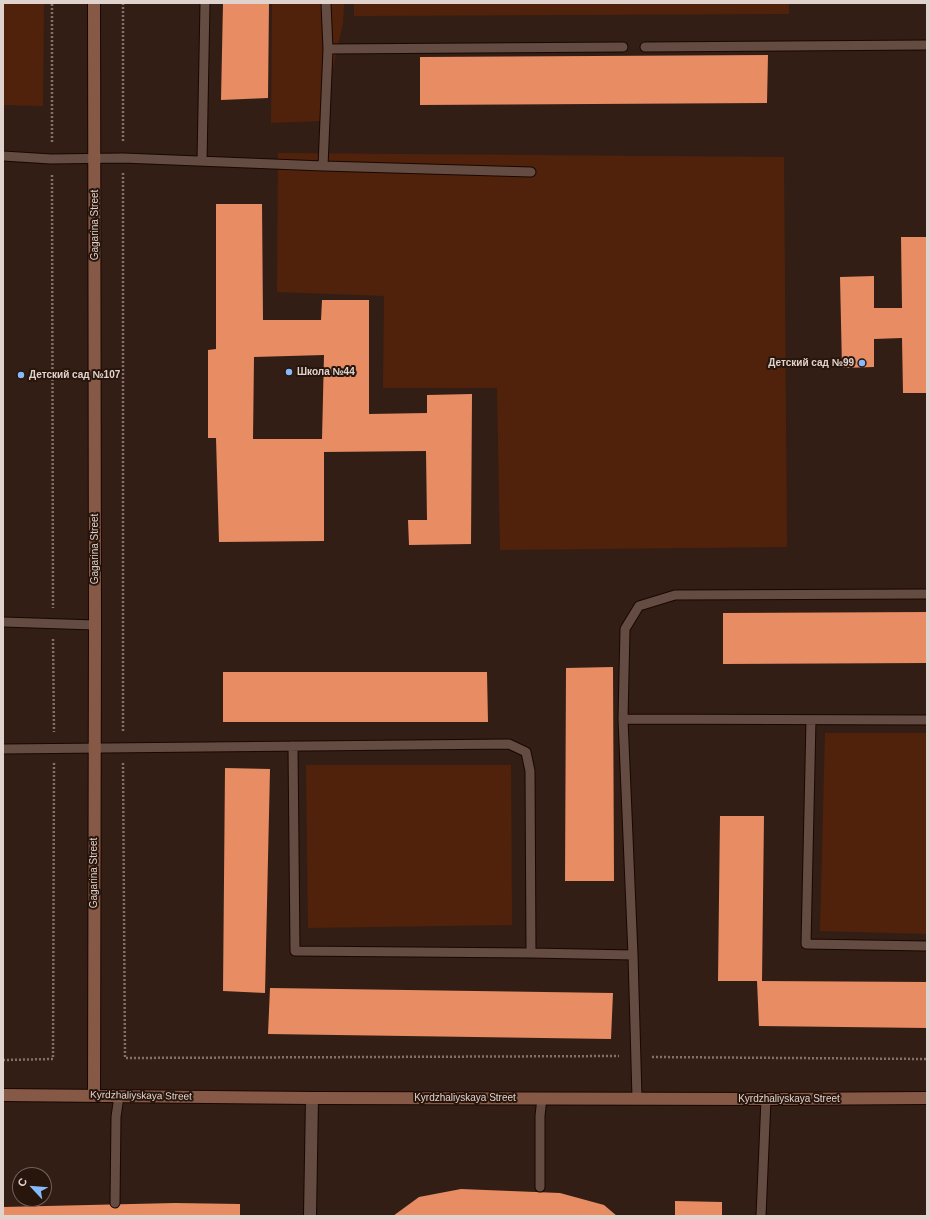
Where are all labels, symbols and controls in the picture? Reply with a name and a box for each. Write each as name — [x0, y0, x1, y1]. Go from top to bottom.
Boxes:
street label: Gagarina Street — [89, 190, 101, 260]
place label: Детский сад №99 — [768, 357, 854, 369]
marker: Детский сад №99 — [857, 358, 867, 368]
place label: Школа №44 — [297, 366, 355, 378]
marker: Школа №44 — [284, 367, 294, 377]
place label: Детский сад №107 — [29, 369, 120, 381]
marker: Детский сад №107 — [16, 370, 26, 380]
street label: Gagarina Street — [89, 514, 101, 584]
street label: Gagarina Street — [88, 838, 100, 908]
street label: Kyrdzhaliyskaya Street — [90, 1089, 192, 1103]
street label: Kyrdzhaliyskaya Street — [414, 1092, 516, 1104]
street label: Kyrdzhaliyskaya Street — [738, 1093, 840, 1105]
north arrow — [12, 1167, 52, 1207]
text: С — [15, 1176, 29, 1188]

